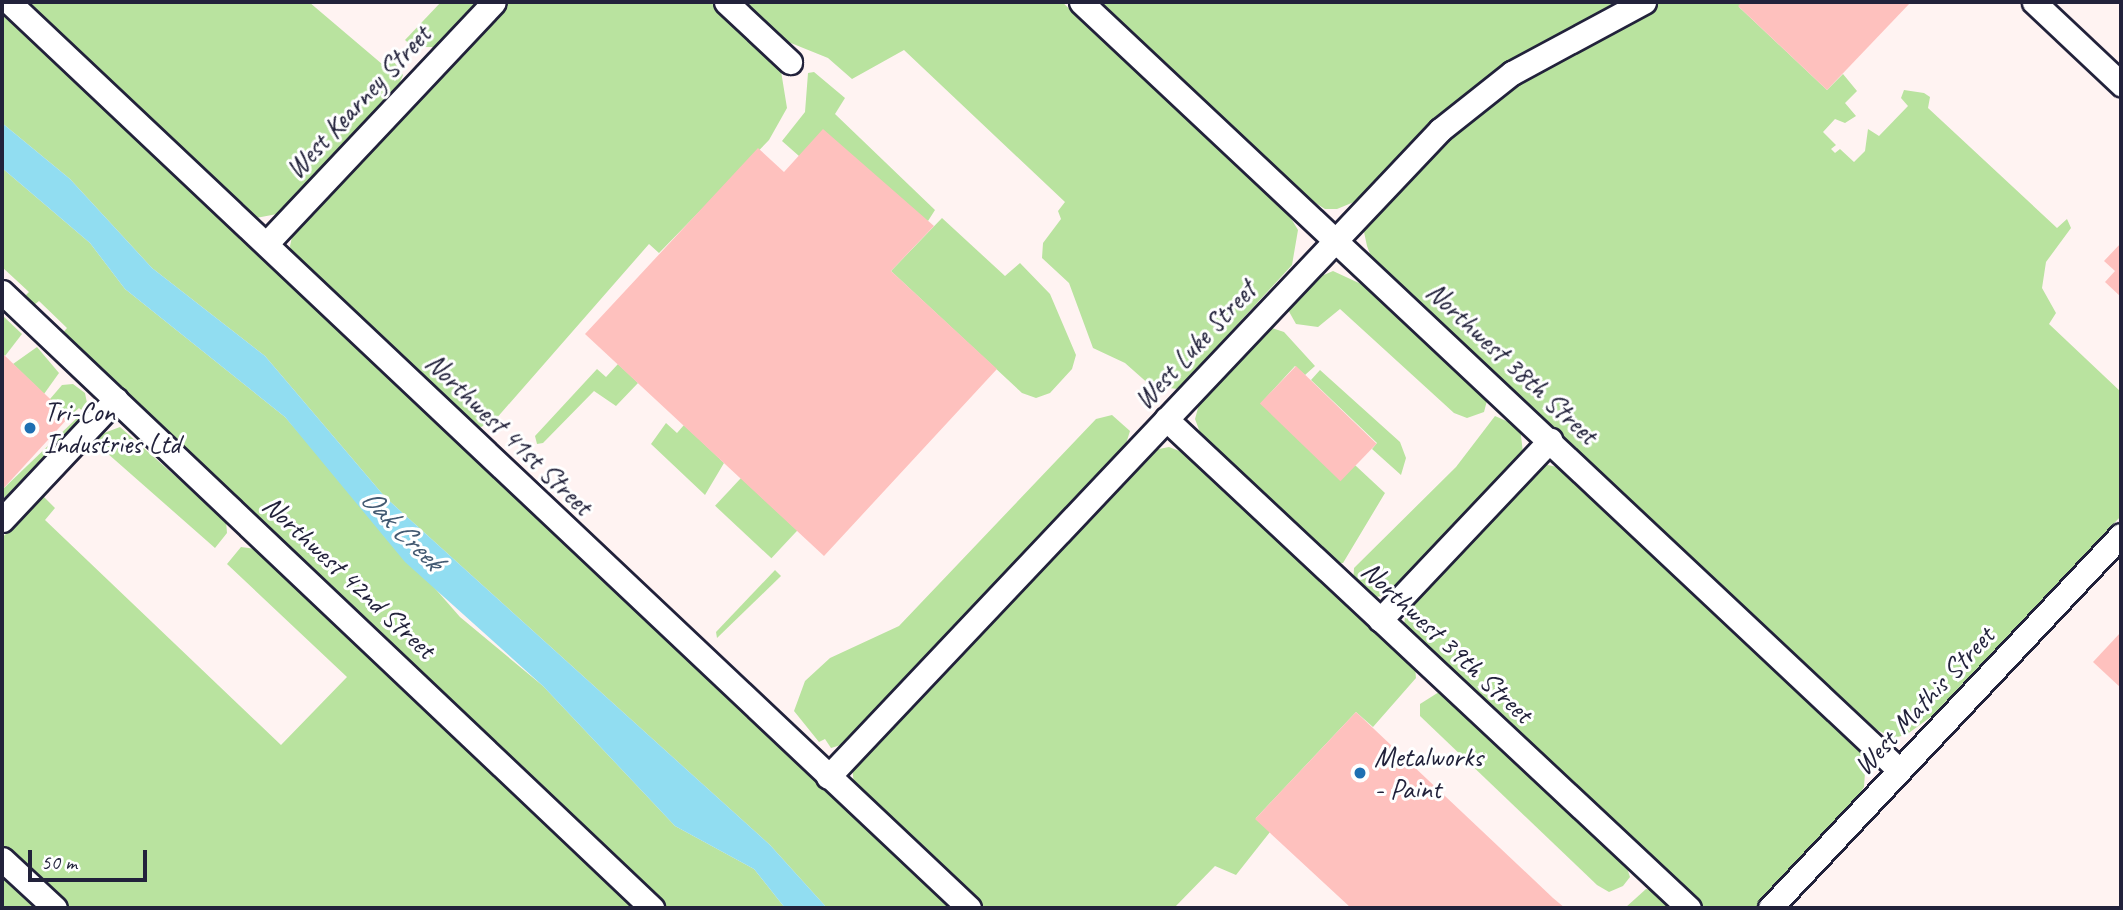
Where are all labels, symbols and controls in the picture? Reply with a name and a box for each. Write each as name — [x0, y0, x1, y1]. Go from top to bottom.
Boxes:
street label: West Kearney Street — [278, 18, 438, 186]
street label: West Luke Street — [1127, 274, 1263, 416]
street label: Northwest 38th Street — [1419, 275, 1605, 451]
street label: Northwest 41st Street — [418, 346, 600, 522]
place label: Tri-Con Industries Ltd — [44, 395, 180, 461]
marker: Tri-Con Industries Ltd — [22, 420, 38, 436]
water label: Oak Creek — [353, 480, 451, 578]
street label: Northwest 42nd Street — [255, 488, 443, 666]
street label: Northwest 39th Street — [1354, 554, 1540, 730]
street label: West Mathis Street — [1846, 619, 2002, 783]
place label: Metalworks - Paint — [1374, 740, 1483, 806]
marker: Metalworks - Paint — [1352, 765, 1368, 781]
scale bar — [32, 836, 150, 880]
text: 50 m — [41, 849, 77, 875]

